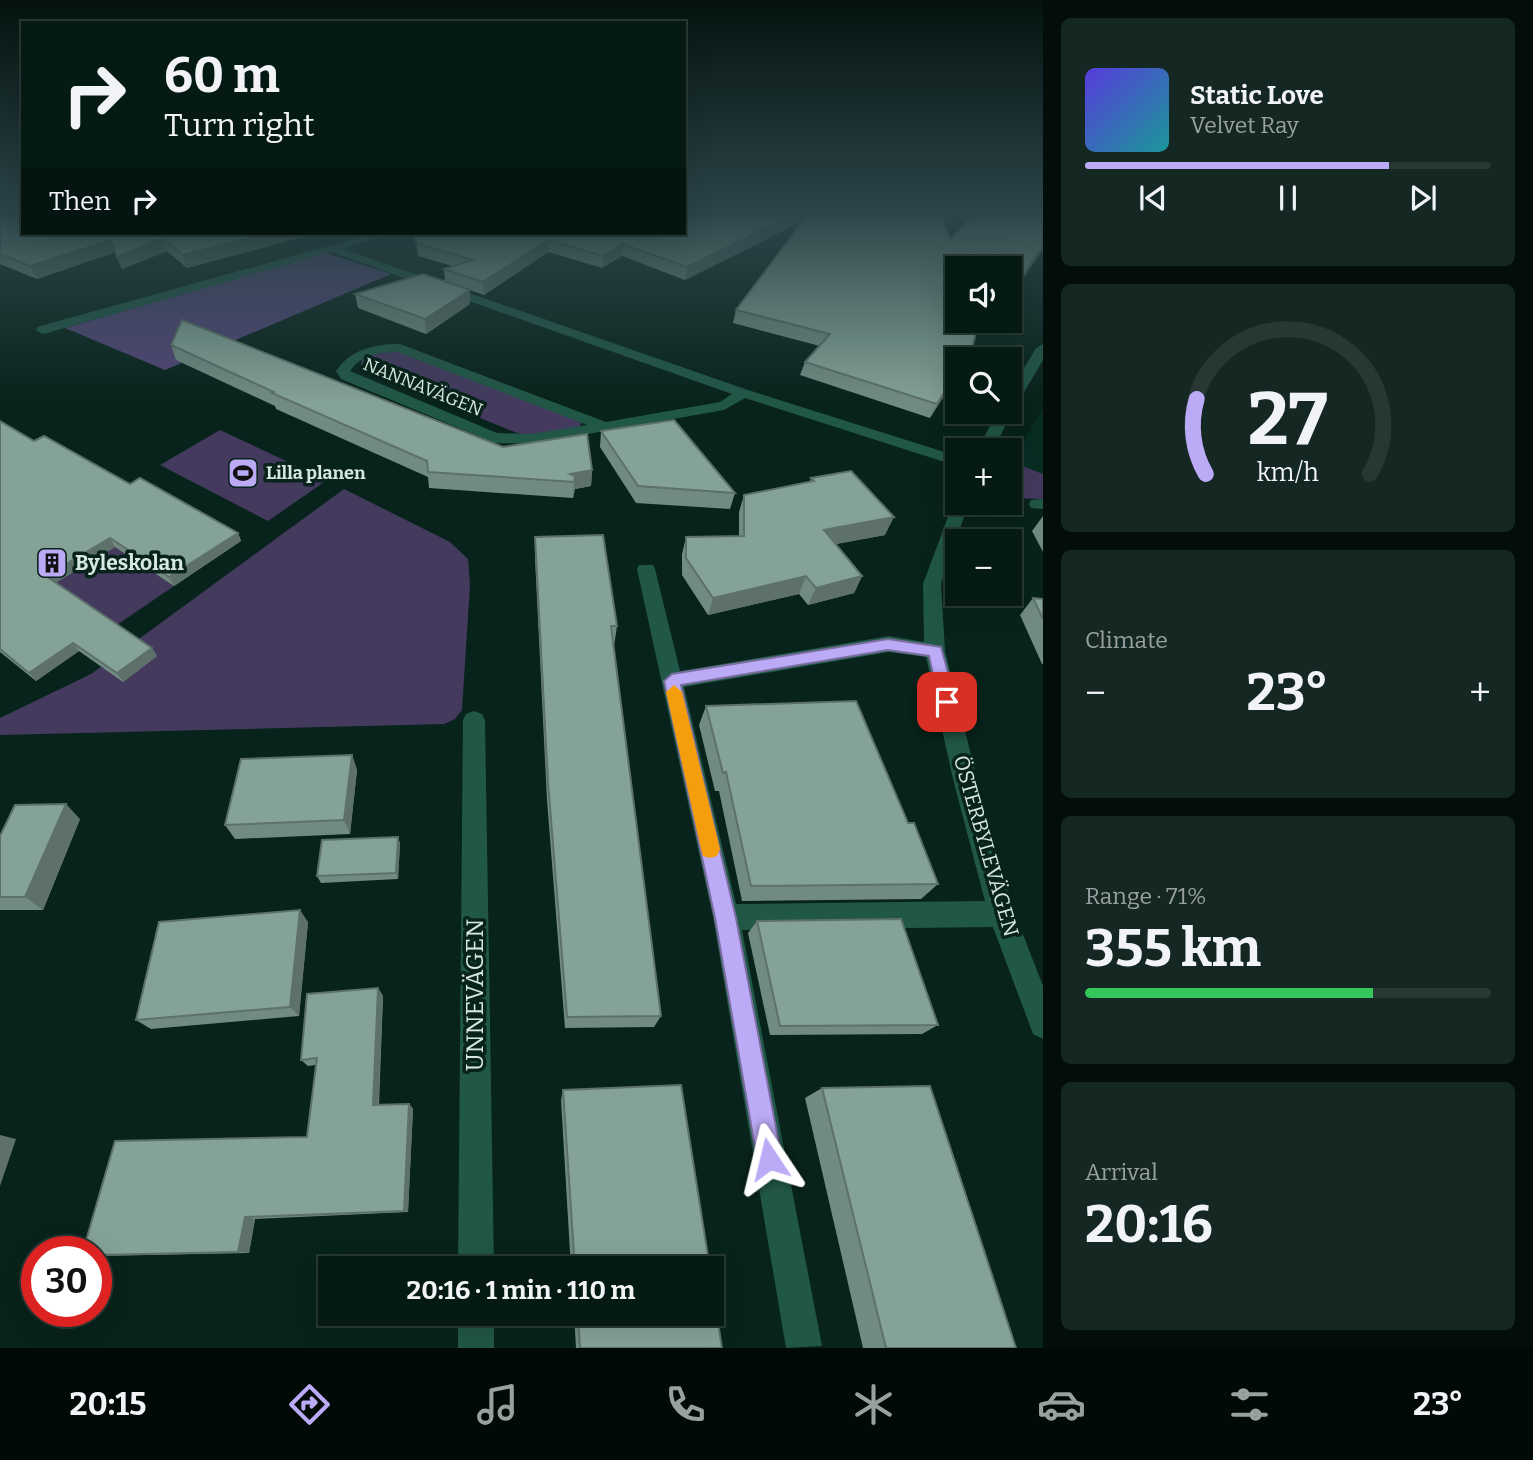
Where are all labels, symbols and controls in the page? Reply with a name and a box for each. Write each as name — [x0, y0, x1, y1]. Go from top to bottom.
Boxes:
text: 60 m — [164, 46, 280, 105]
icon: right — [49, 49, 140, 140]
text: Static Love — [1190, 80, 1324, 111]
text: Turn right — [164, 106, 315, 144]
text: Velvet Ray — [1190, 111, 1299, 139]
icon: previous — [1134, 179, 1172, 217]
icon: pause — [1269, 179, 1307, 217]
icon: next — [1404, 179, 1442, 217]
icon: right — [125, 182, 163, 220]
text: Then — [49, 186, 111, 217]
map controls — [945, 256, 1022, 606]
button: sound — [945, 256, 1022, 333]
button: search — [945, 347, 1022, 424]
street label: NANNAVÄGEN — [360, 353, 486, 421]
text: 27 — [1248, 376, 1328, 463]
button: + — [945, 438, 1022, 515]
sports icon: Lilla planen — [226, 456, 260, 490]
text: km/h — [1257, 458, 1319, 488]
place label: Lilla planen — [266, 462, 366, 484]
button: − — [945, 529, 1022, 606]
building icon: Byleskolan — [35, 546, 69, 580]
place label: Byleskolan — [75, 550, 184, 576]
text: Climate — [1085, 626, 1168, 654]
text: 23° — [1247, 661, 1329, 724]
text: − — [1085, 670, 1106, 716]
text: + — [1469, 670, 1491, 716]
pin — [917, 672, 977, 732]
icon: arrive — [928, 683, 966, 721]
street label: ÖSTERBYLEVÄGEN — [948, 752, 1024, 940]
text: Range · 71% — [1085, 882, 1207, 910]
text: 355 km — [1085, 917, 1261, 980]
street label: UNNEVÄGEN — [461, 919, 489, 1071]
position arrow — [732, 1122, 806, 1196]
text: Arrival — [1085, 1158, 1158, 1186]
text: 20:16 — [1085, 1193, 1213, 1256]
speed limit sign: 30 — [21, 1236, 112, 1327]
text: 20:16 · 1 min · 110 m — [407, 1275, 635, 1306]
icon: directions — [285, 1380, 334, 1429]
icon: music — [473, 1380, 522, 1429]
icon: phone — [661, 1380, 710, 1429]
icon: climate — [849, 1380, 898, 1429]
icon: car — [1037, 1380, 1086, 1429]
icon: filters — [1225, 1380, 1274, 1429]
text: 20:15 — [69, 1385, 147, 1423]
text: 23° — [1413, 1385, 1463, 1423]

